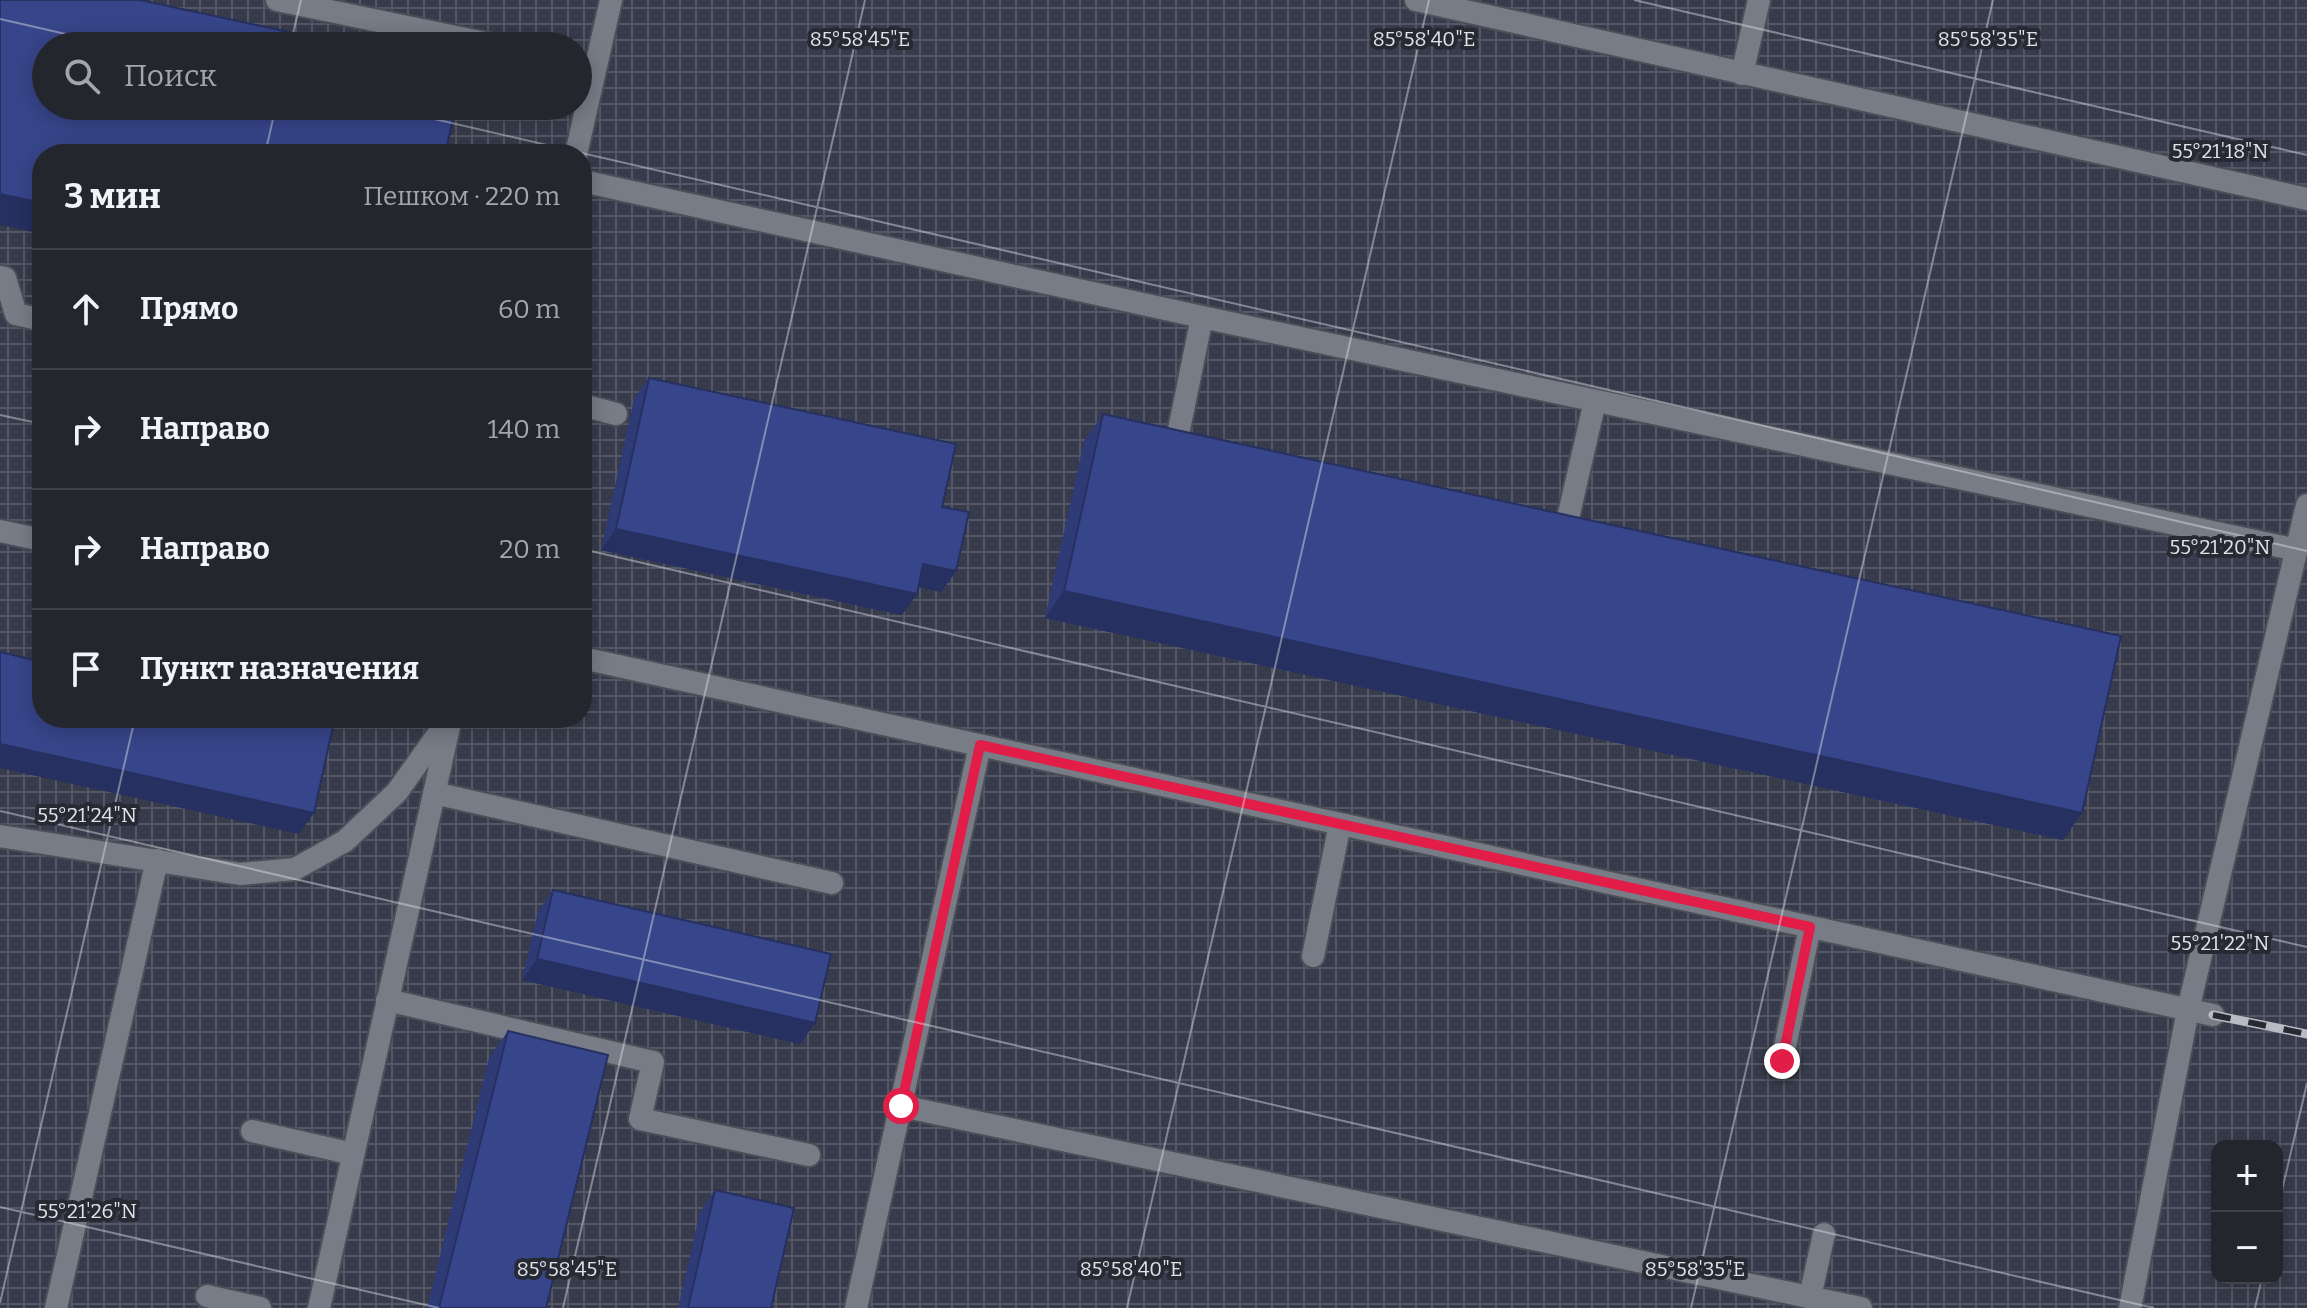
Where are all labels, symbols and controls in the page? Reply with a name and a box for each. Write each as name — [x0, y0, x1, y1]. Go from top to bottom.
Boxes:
text: 85°58'45"E — [810, 27, 910, 51]
text: 85°58'40"E — [1373, 27, 1475, 51]
text: 85°58'35"E — [1938, 27, 2038, 51]
search box — [32, 32, 592, 120]
icon: search — [60, 54, 104, 98]
text: Поиск — [124, 58, 217, 94]
text: 55°21'18"N — [2172, 139, 2269, 163]
text: 3 мин — [64, 176, 161, 217]
text: Пешком · 220 m — [363, 181, 560, 212]
icon: ahead — [64, 287, 108, 331]
text: Прямо — [140, 291, 238, 327]
text: 60 m — [498, 294, 560, 325]
icon: right — [64, 407, 108, 451]
text: Направо — [140, 411, 270, 447]
text: 140 m — [488, 414, 560, 445]
icon: right — [64, 527, 108, 571]
text: Направо — [140, 531, 270, 567]
text: 20 m — [499, 534, 560, 565]
text: 55°21'20"N — [2170, 535, 2271, 559]
icon: arrive — [64, 647, 108, 691]
text: Пункт назначения — [140, 651, 419, 687]
text: 55°21'24"N — [37, 803, 137, 827]
text: 55°21'22"N — [2171, 931, 2270, 955]
route end — [1764, 1043, 1800, 1079]
route start — [883, 1088, 919, 1124]
map controls — [2211, 1140, 2283, 1284]
button: + — [2211, 1140, 2283, 1212]
text: 55°21'26"N — [37, 1199, 137, 1223]
button: − — [2211, 1212, 2283, 1284]
text: 85°58'45"E — [517, 1257, 617, 1281]
text: 85°58'40"E — [1080, 1257, 1182, 1281]
text: 85°58'35"E — [1645, 1257, 1745, 1281]

